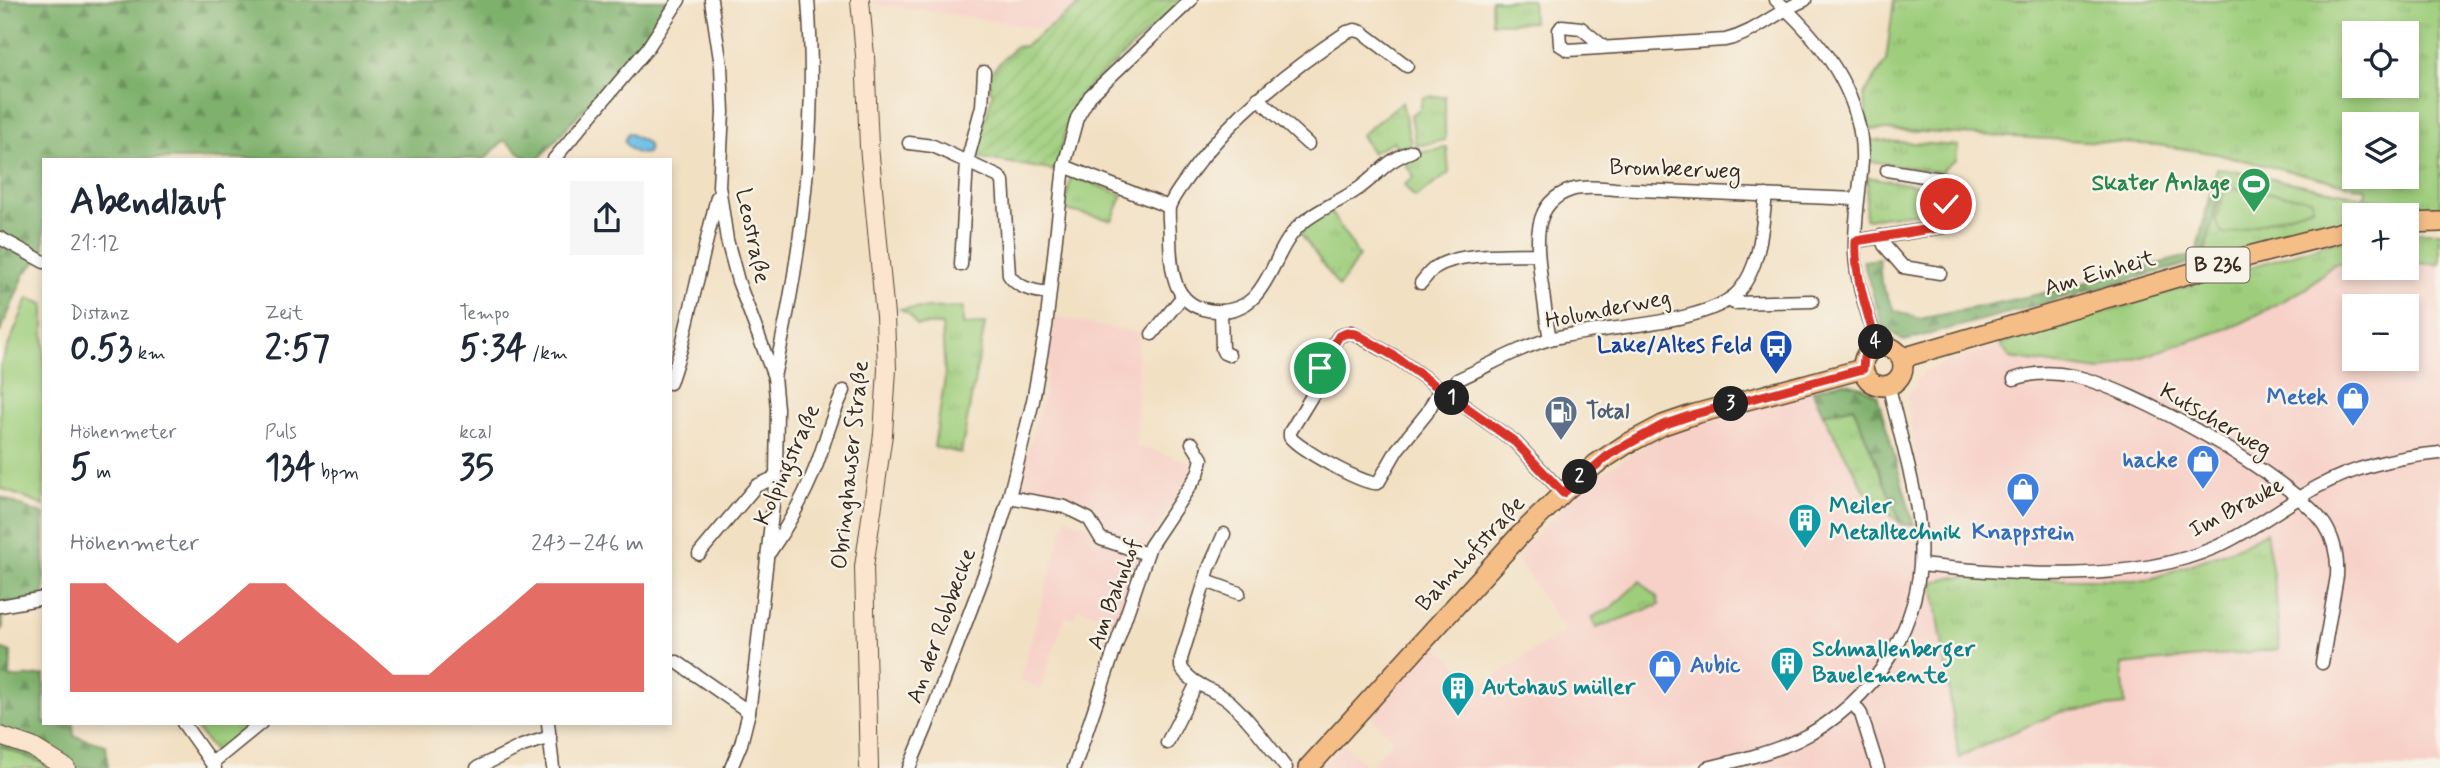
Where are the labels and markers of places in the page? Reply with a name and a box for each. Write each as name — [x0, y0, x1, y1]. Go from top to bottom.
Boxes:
sports icon: Skater Anlage — [2235, 165, 2273, 214]
place label: Skater Anlage — [2092, 169, 2230, 199]
pin — [1916, 174, 1976, 234]
pin: 4 — [1858, 324, 1894, 360]
bus stop icon: Lake/Altes Feld — [1757, 327, 1795, 376]
place label: Lake/Altes Feld — [1597, 331, 1752, 361]
pin — [1290, 338, 1350, 398]
shop icon: Metek — [2334, 379, 2372, 428]
pin: 1 — [1434, 380, 1470, 416]
place label: Metek — [2267, 383, 2329, 413]
pin: 3 — [1714, 386, 1748, 422]
fuel station icon: Total — [1542, 393, 1580, 442]
place label: Total — [1586, 397, 1630, 427]
shop icon: hacke — [2184, 442, 2222, 491]
place label: hacke — [2122, 446, 2178, 476]
pin: 2 — [1562, 460, 1598, 494]
shop icon: Knappstein — [2004, 470, 2042, 519]
place label: Meiler Metalltechnik — [1829, 492, 1961, 548]
building icon: Meiler Metalltechnik — [1786, 501, 1824, 550]
place label: Knappstein — [1972, 518, 2074, 548]
place label: Schmallenberger Bauelemente — [1812, 635, 1976, 691]
building icon: Schmallenberger Bauelemente — [1768, 644, 1806, 693]
shop icon: Aubic — [1646, 647, 1684, 696]
place label: Aubic — [1690, 651, 1741, 681]
building icon: Autohaus müller — [1439, 669, 1477, 718]
place label: Autohaus müller — [1482, 673, 1637, 703]

